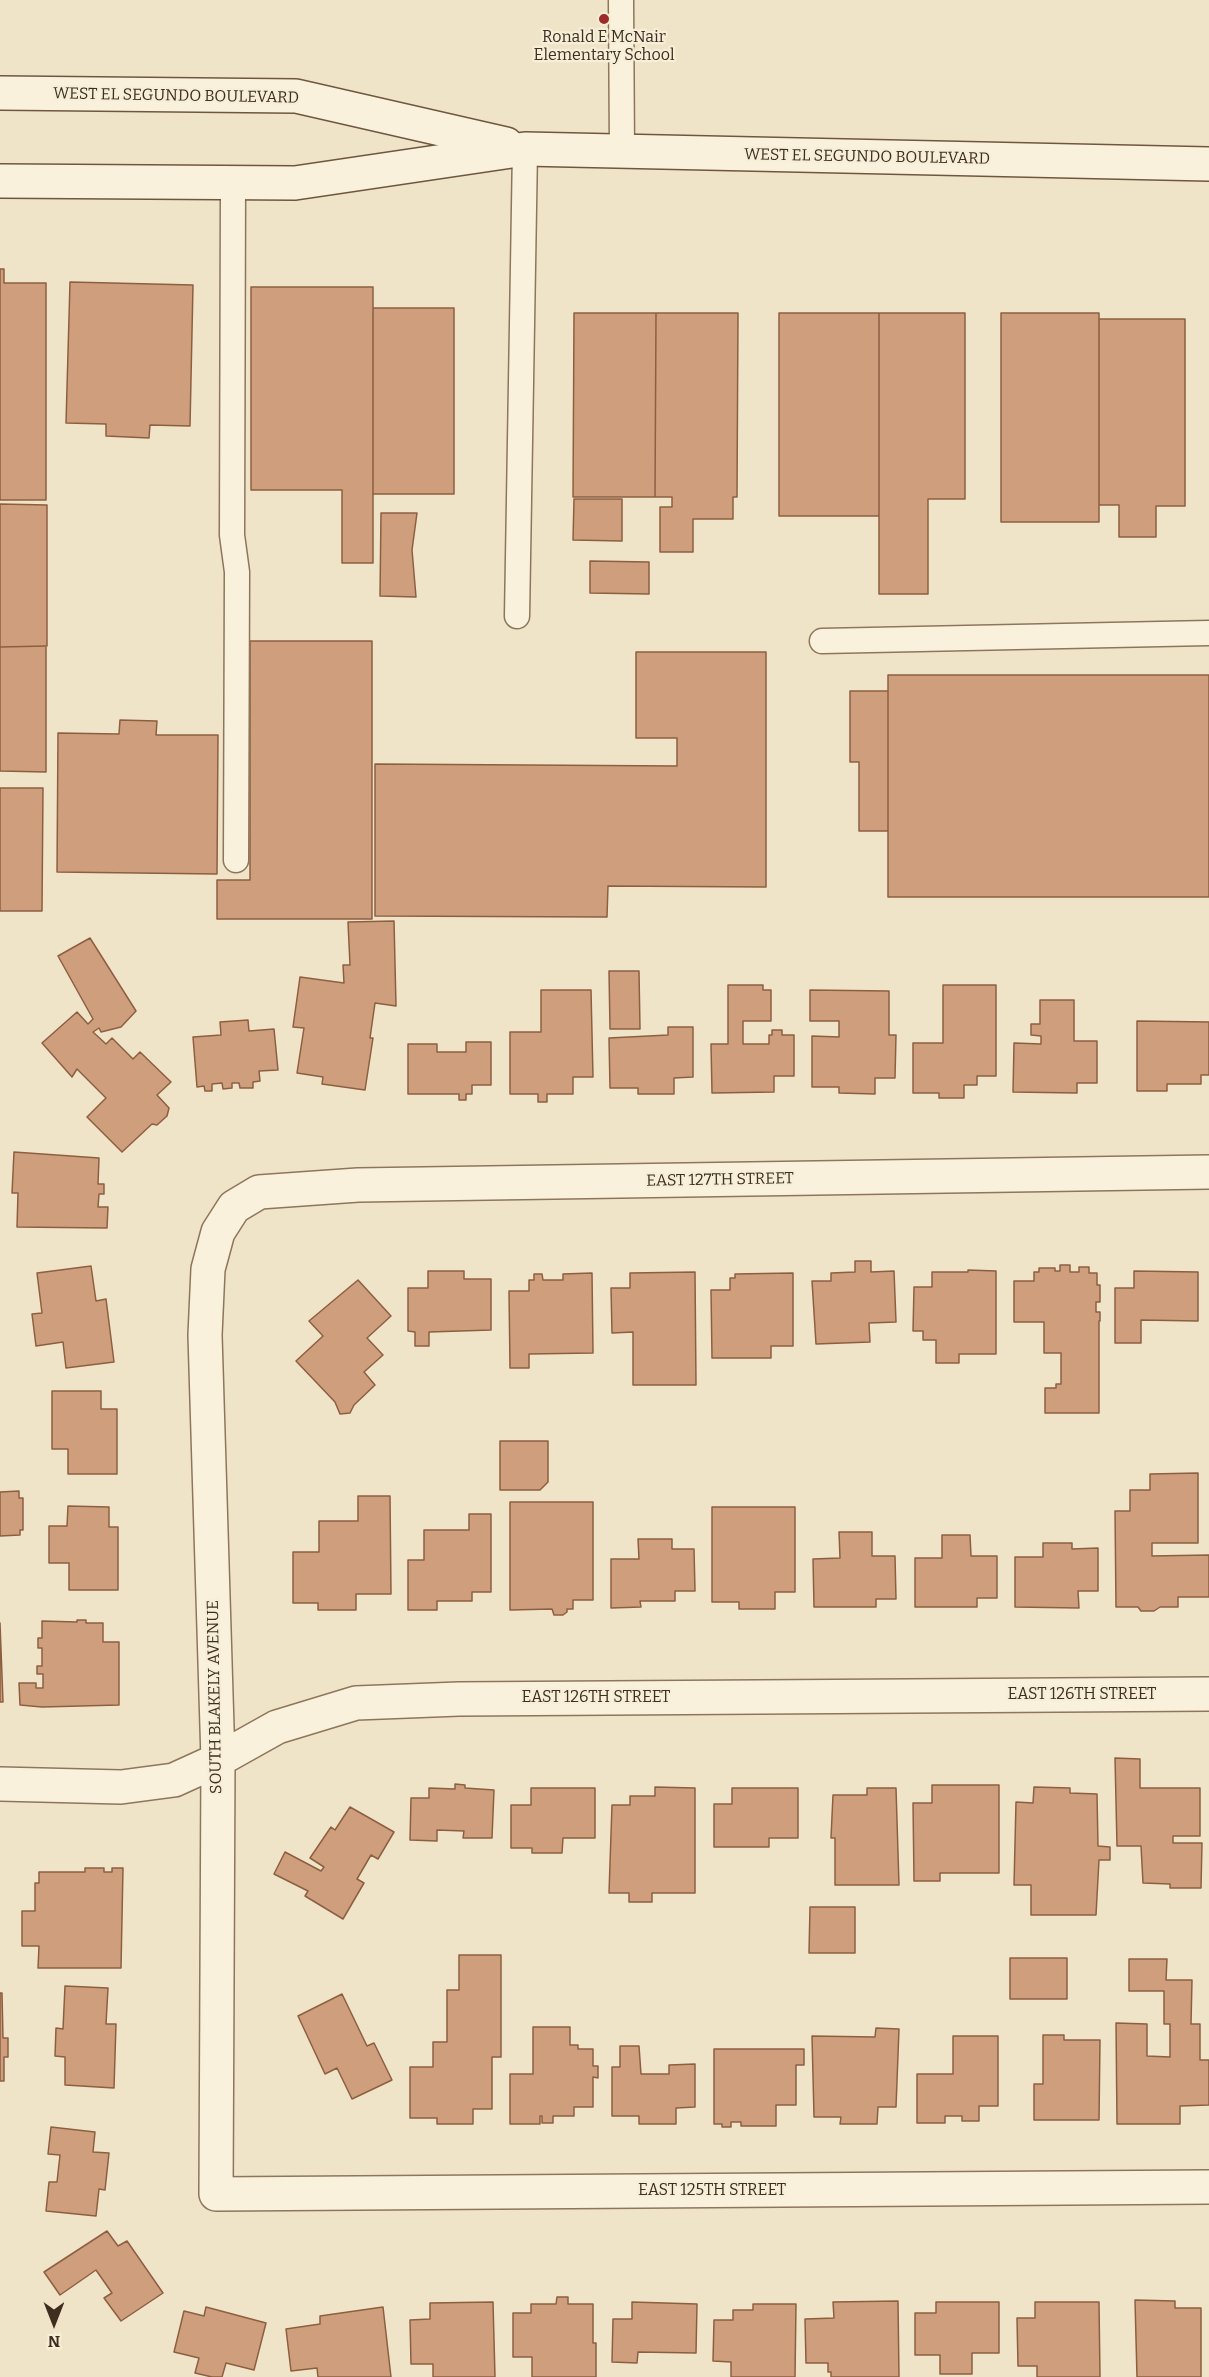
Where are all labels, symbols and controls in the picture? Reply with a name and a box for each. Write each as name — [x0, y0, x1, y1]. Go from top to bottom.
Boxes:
marker: Ronald E McNair Elementary School — [597, 12, 611, 26]
place label: Ronald E McNair Elementary School — [533, 28, 675, 66]
street label: WEST EL SEGUNDO BOULEVARD — [53, 84, 299, 108]
street label: WEST EL SEGUNDO BOULEVARD — [744, 145, 990, 169]
street label: EAST 127TH STREET — [646, 1169, 794, 1191]
street label: SOUTH BLAKELY AVENUE — [204, 1600, 226, 1794]
street label: EAST 126TH STREET — [1008, 1685, 1156, 1705]
street label: EAST 126TH STREET — [522, 1688, 670, 1708]
street label: EAST 125TH STREET — [638, 2181, 786, 2201]
north arrow — [24, 2293, 84, 2353]
text: N — [48, 2332, 60, 2351]

